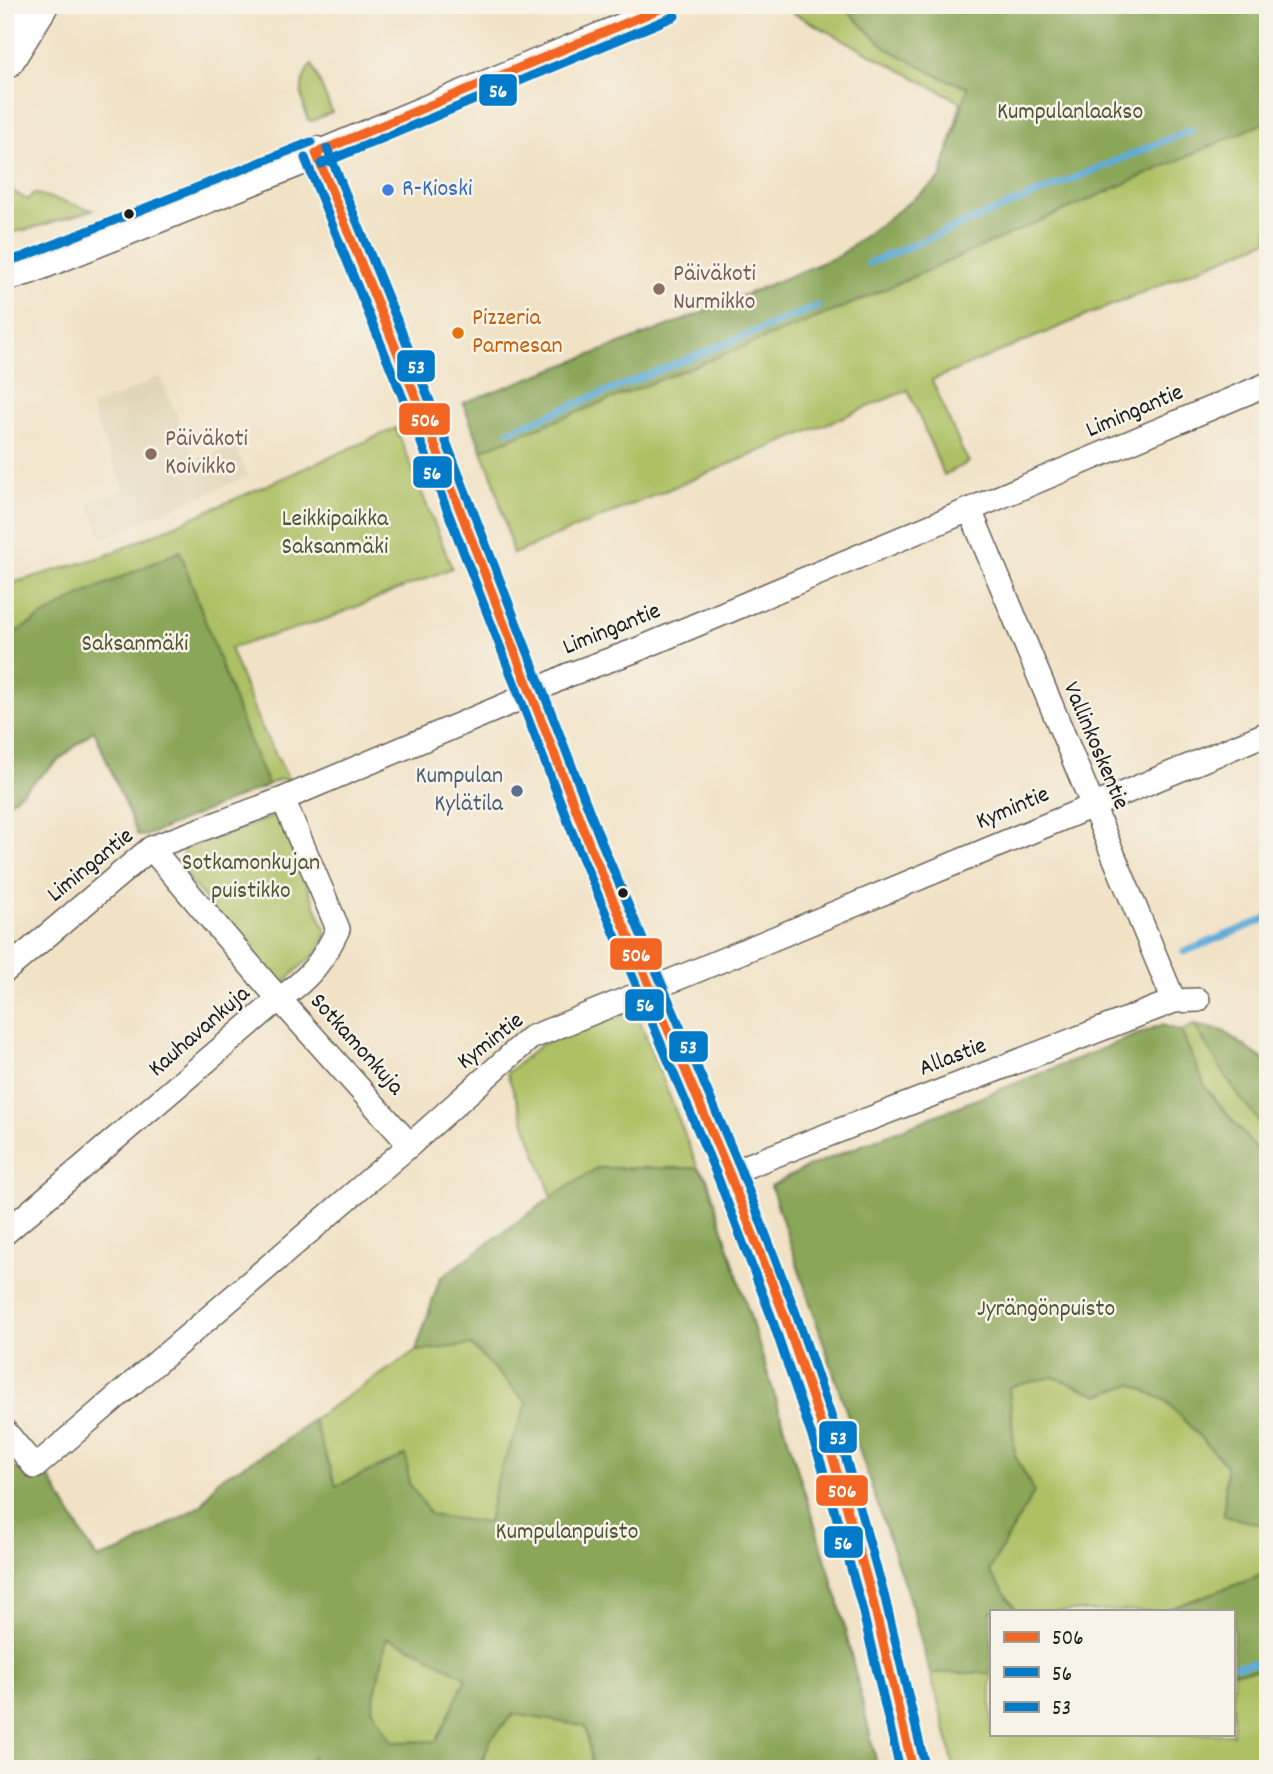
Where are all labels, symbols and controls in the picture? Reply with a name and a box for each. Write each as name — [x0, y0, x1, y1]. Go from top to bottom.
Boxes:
line badge: 56 — [478, 73, 518, 107]
text: 56 — [489, 80, 507, 107]
park label: Kumpulanlaakso — [997, 96, 1143, 130]
place label: R-Kioski — [402, 173, 472, 207]
marker: R-Kioski — [380, 182, 396, 198]
unlabelled marker — [122, 207, 136, 221]
place label: Päiväkoti Nurmikko — [673, 258, 756, 320]
marker: Päiväkoti Nurmikko — [651, 281, 667, 297]
place label: Pizzeria Parmesan — [472, 302, 563, 364]
marker: Pizzeria Parmesan — [450, 325, 466, 341]
line badge: 53 — [396, 349, 436, 383]
text: 53 — [407, 356, 425, 383]
street label: Limingantie — [1081, 376, 1189, 448]
line badge: 506 — [398, 402, 451, 436]
text: 506 — [411, 409, 439, 436]
place label: Päiväkoti Koivikko — [165, 423, 248, 485]
marker: Päiväkoti Koivikko — [143, 446, 159, 462]
line badge: 56 — [412, 455, 453, 489]
text: 56 — [423, 462, 441, 489]
park label: Leikkipaikka Saksanmäki — [282, 503, 389, 565]
street label: Limingantie — [558, 595, 666, 665]
park label: Saksanmäki — [82, 628, 188, 662]
street label: Vallinkoskentie — [1053, 677, 1137, 815]
place label: Kumpulan Kylätila — [416, 760, 504, 822]
street label: Kymintie — [971, 778, 1055, 840]
marker: Kumpulan Kylätila — [509, 783, 525, 799]
street label: Limingantie — [40, 820, 142, 912]
park label: Sotkamonkujan puistikko — [182, 847, 320, 909]
unlabelled marker — [616, 886, 630, 900]
line badge: 506 — [609, 937, 663, 971]
text: 506 — [622, 944, 650, 971]
street label: Kauhavankuja — [142, 978, 259, 1086]
street label: Sotkamonkuja — [301, 986, 412, 1104]
line badge: 56 — [624, 988, 665, 1022]
text: 56 — [636, 994, 654, 1021]
street label: Kymintie — [450, 1005, 532, 1079]
line badge: 53 — [668, 1030, 709, 1063]
street label: Allastie — [914, 1030, 992, 1086]
text: 53 — [679, 1036, 697, 1063]
park label: Jyrängönpuisto — [977, 1293, 1115, 1327]
line badge: 53 — [818, 1420, 858, 1454]
text: 53 — [829, 1427, 847, 1454]
line badge: 506 — [815, 1474, 869, 1507]
text: 506 — [828, 1480, 856, 1507]
park label: Kumpulanpuisto — [496, 1516, 638, 1550]
line badge: 56 — [823, 1525, 864, 1559]
text: 56 — [834, 1532, 852, 1559]
legend — [990, 1610, 1234, 1736]
text: 506 — [1052, 1625, 1083, 1655]
text: 56 — [1052, 1661, 1072, 1691]
text: 53 — [1052, 1695, 1071, 1725]

